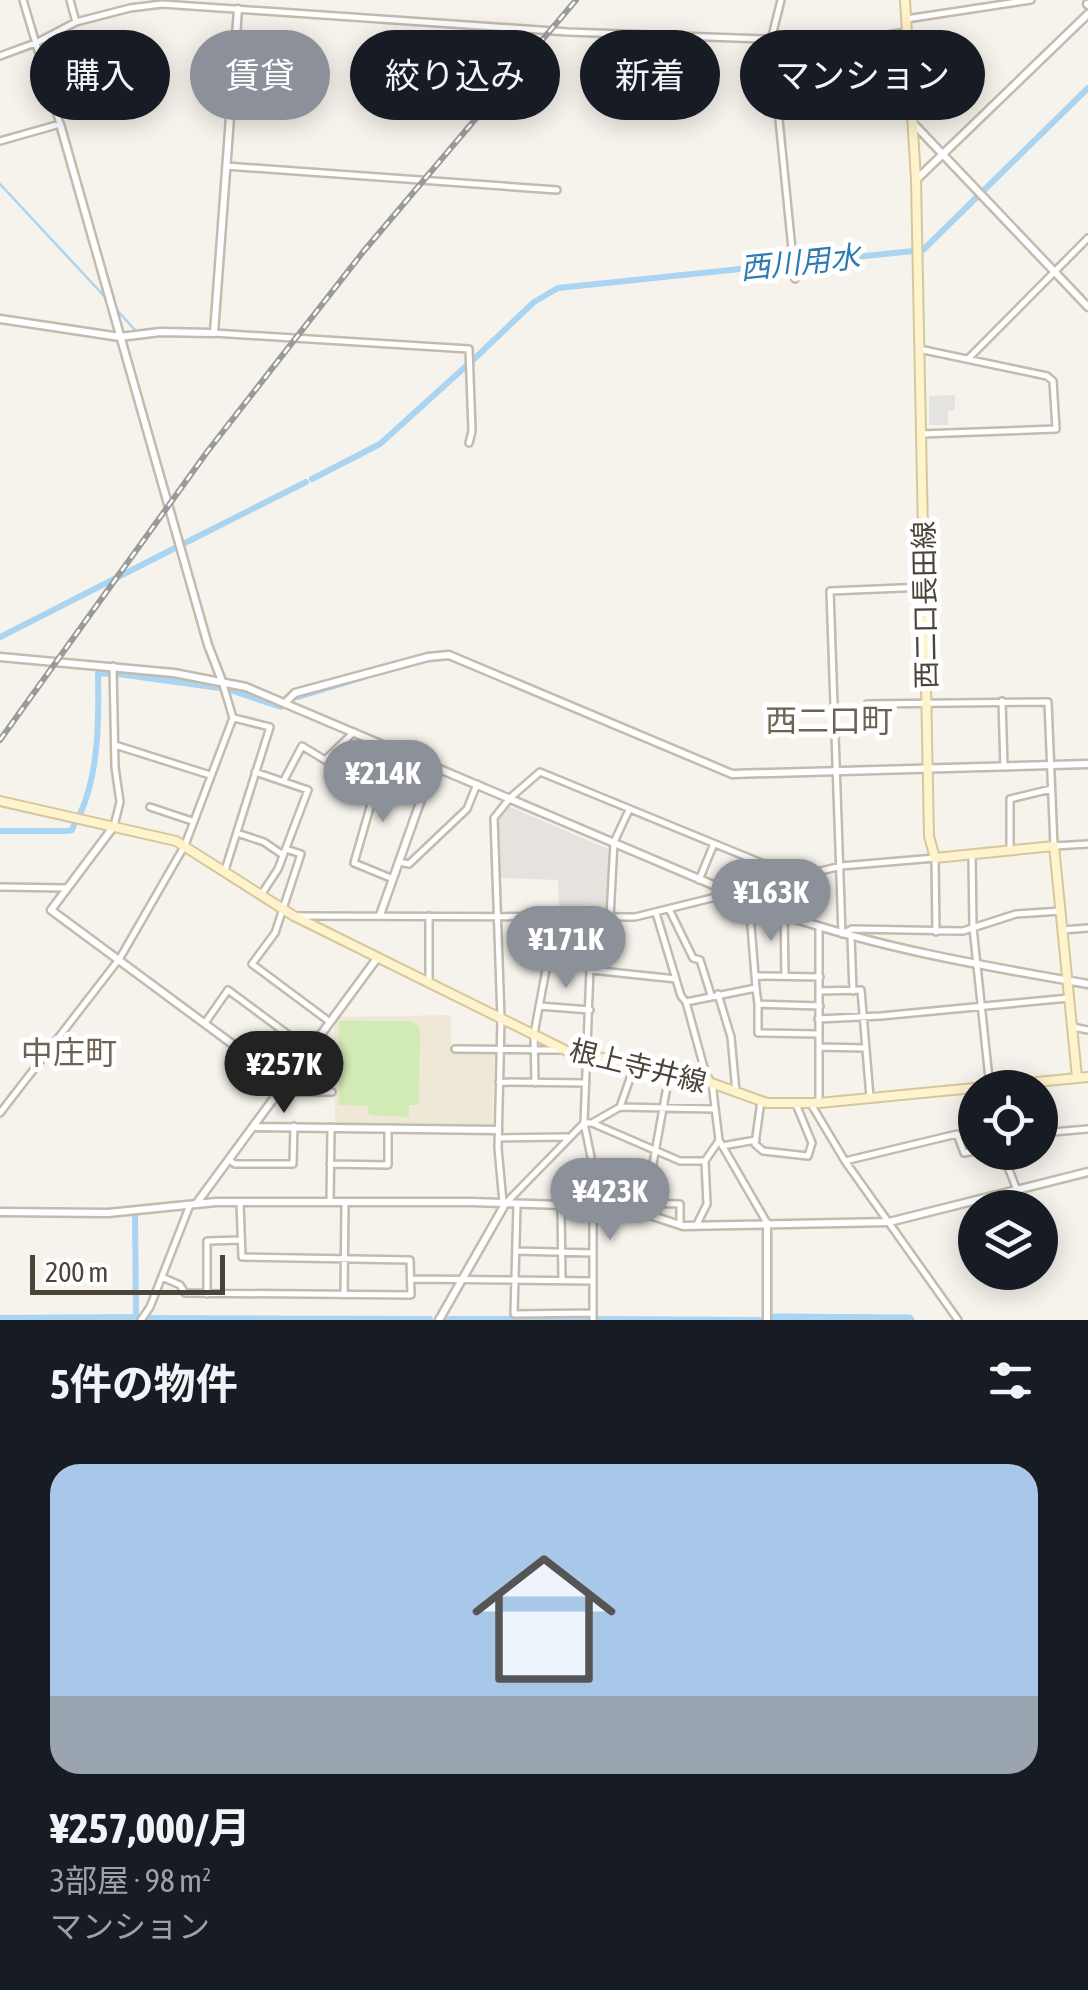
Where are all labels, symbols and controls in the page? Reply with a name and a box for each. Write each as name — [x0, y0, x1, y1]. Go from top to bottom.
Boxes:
chip: 購入 — [30, 30, 170, 120]
chip: 賃貸 — [190, 30, 330, 120]
chip: 絞り込み — [350, 30, 560, 120]
chip: 新着 — [580, 30, 720, 120]
chip: マンション — [740, 30, 985, 120]
water label: 西川用水 — [738, 239, 864, 285]
street label: 西二口長田線 — [908, 521, 942, 689]
district label: 西二口町 — [765, 702, 893, 739]
pin: ¥214K — [313, 740, 453, 825]
text: ¥214K — [345, 754, 421, 791]
pin: ¥163K — [701, 859, 841, 944]
text: ¥163K — [733, 873, 809, 910]
pin: ¥171K — [496, 906, 636, 991]
text: ¥171K — [528, 920, 604, 957]
pin: ¥257K — [214, 1031, 354, 1116]
district label: 中庄町 — [21, 1034, 117, 1071]
street label: 根上寺井線 — [566, 1034, 710, 1098]
text: ¥257K — [246, 1045, 322, 1082]
map controls — [958, 1070, 1058, 1290]
button: locate — [958, 1070, 1058, 1170]
pin: ¥423K — [540, 1158, 680, 1243]
text: ¥423K — [572, 1172, 648, 1209]
button: layers — [958, 1190, 1058, 1290]
scale bar — [30, 1250, 225, 1294]
text: 200 m — [45, 1256, 108, 1288]
icon: filters — [983, 1353, 1038, 1408]
text: 5件の物件 — [50, 1360, 238, 1408]
icon: home — [454, 1529, 634, 1709]
text: ¥257,000/月 — [50, 1804, 251, 1852]
text: 3部屋 · 98 m² — [50, 1862, 211, 1899]
text: マンション — [50, 1908, 210, 1945]

